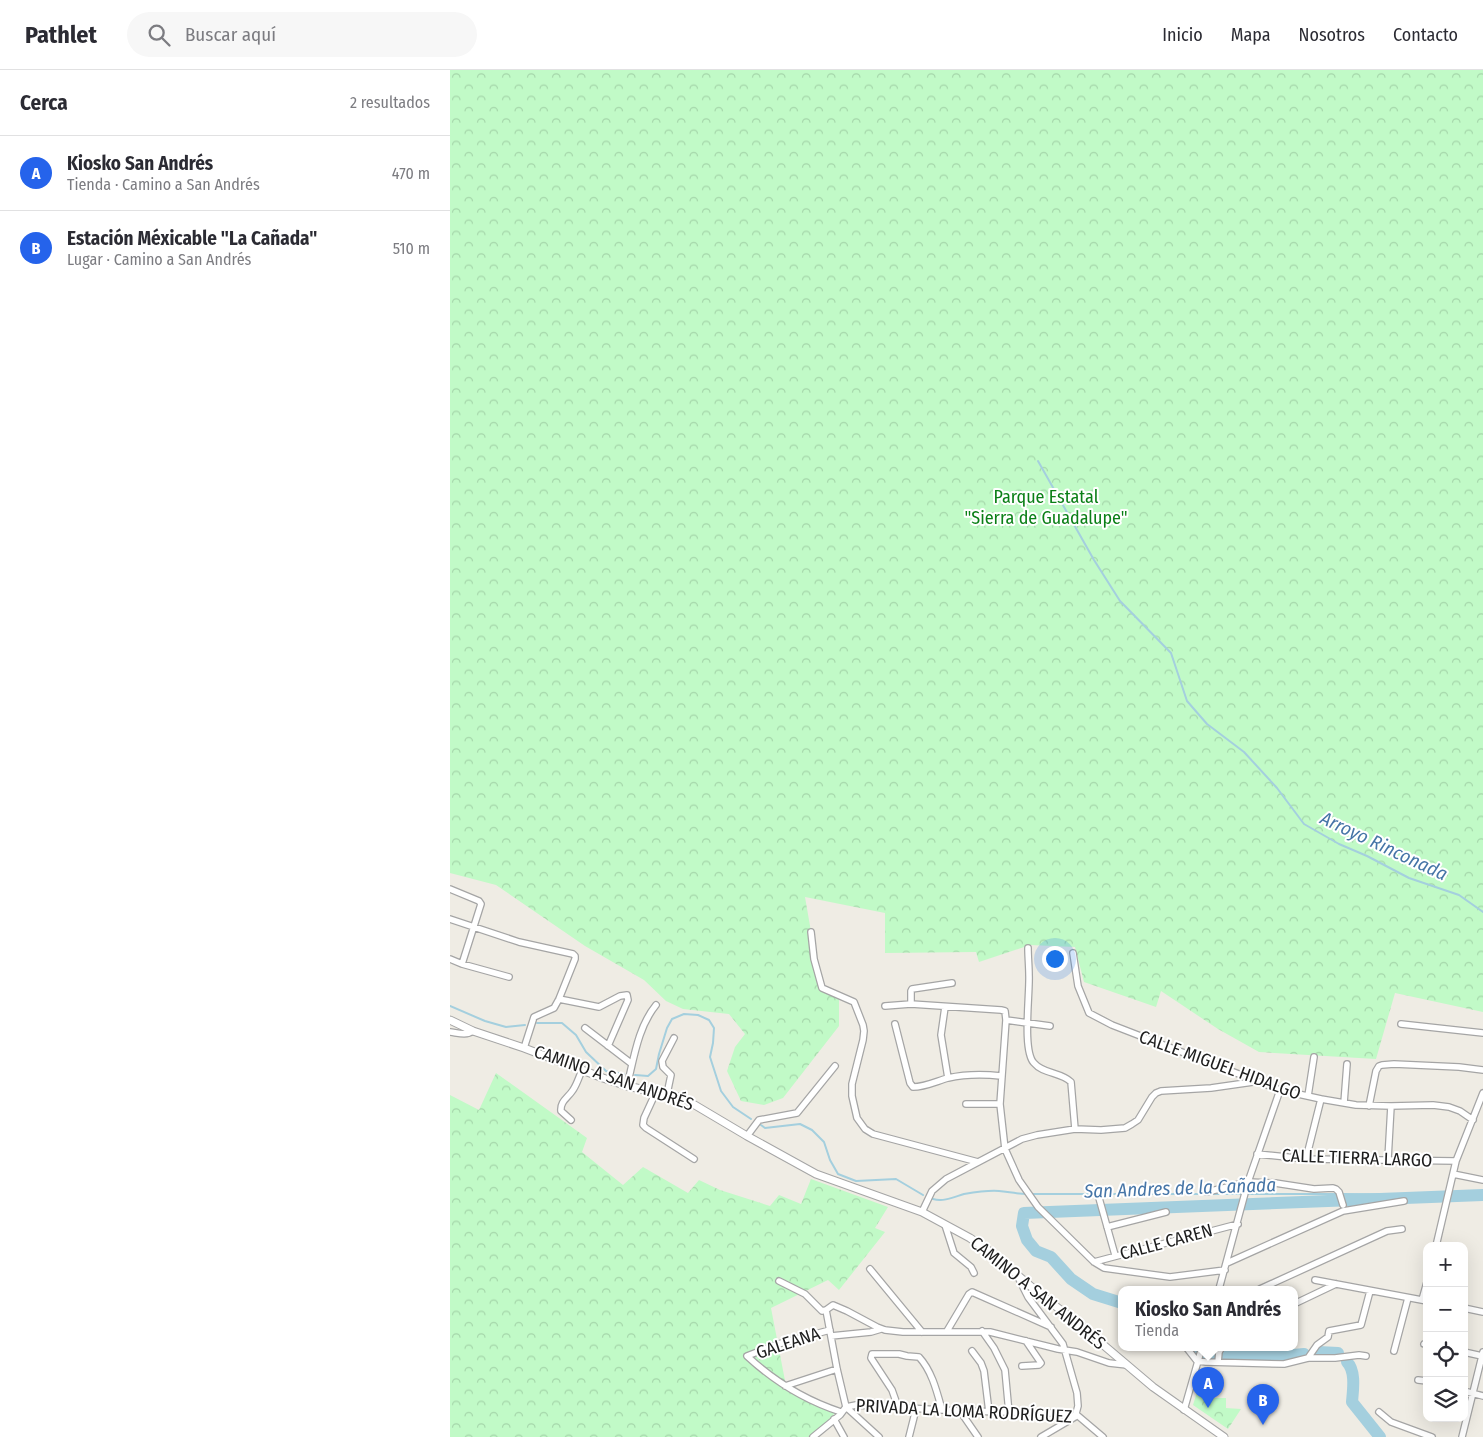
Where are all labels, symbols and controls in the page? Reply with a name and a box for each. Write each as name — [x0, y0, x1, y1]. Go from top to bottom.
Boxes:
search box — [127, 12, 477, 57]
text: Pathlet — [25, 21, 97, 49]
icon: search — [145, 21, 173, 49]
text: Buscar aquí — [185, 23, 276, 46]
text: Inicio — [1162, 24, 1203, 46]
text: Mapa — [1231, 24, 1271, 46]
text: Nosotros — [1299, 24, 1365, 46]
text: Contacto — [1393, 24, 1458, 46]
text: Cerca — [20, 90, 68, 116]
text: 2 resultados — [350, 93, 430, 112]
text: Kiosko San Andrés — [67, 152, 213, 175]
text: A — [32, 164, 40, 183]
text: 470 m — [392, 164, 430, 183]
text: Tienda · Camino a San Andrés — [67, 175, 260, 194]
text: Estación Méxicable "La Cañada" — [67, 227, 317, 250]
text: B — [32, 239, 40, 258]
text: 510 m — [393, 239, 430, 258]
text: Lugar · Camino a San Andrés — [67, 250, 251, 269]
park label: Parque Estatal "Sierra de Guadalupe" — [964, 486, 1128, 529]
water label: Arroyo Rinconada — [1316, 806, 1451, 885]
your location — [1042, 946, 1068, 972]
street label: CALLE MIGUEL HIDALGO — [1136, 1026, 1304, 1104]
street label: CAMINO A SAN ANDRÉS — [531, 1039, 697, 1116]
street label: CALLE TIERRA LARGO — [1281, 1144, 1433, 1172]
water label: San Andres de la Cañada — [1083, 1173, 1276, 1203]
street label: CALLE CAREN — [1117, 1219, 1215, 1265]
street label: CAMINO A SAN ANDRÉS — [966, 1231, 1111, 1354]
map controls — [1423, 1242, 1468, 1422]
button: + — [1423, 1242, 1468, 1287]
popup — [1118, 1286, 1298, 1351]
button: − — [1423, 1287, 1468, 1332]
text: Kiosko San Andrés — [1135, 1298, 1281, 1321]
text: Tienda — [1135, 1321, 1179, 1340]
street label: GALEANA — [753, 1322, 823, 1364]
button: locate — [1423, 1332, 1468, 1377]
pin: A — [1192, 1367, 1224, 1408]
button: layers — [1423, 1377, 1468, 1422]
pin: B — [1247, 1384, 1279, 1425]
street label: PRIVADA LA LOMA RODRÍGUEZ — [855, 1393, 1073, 1428]

